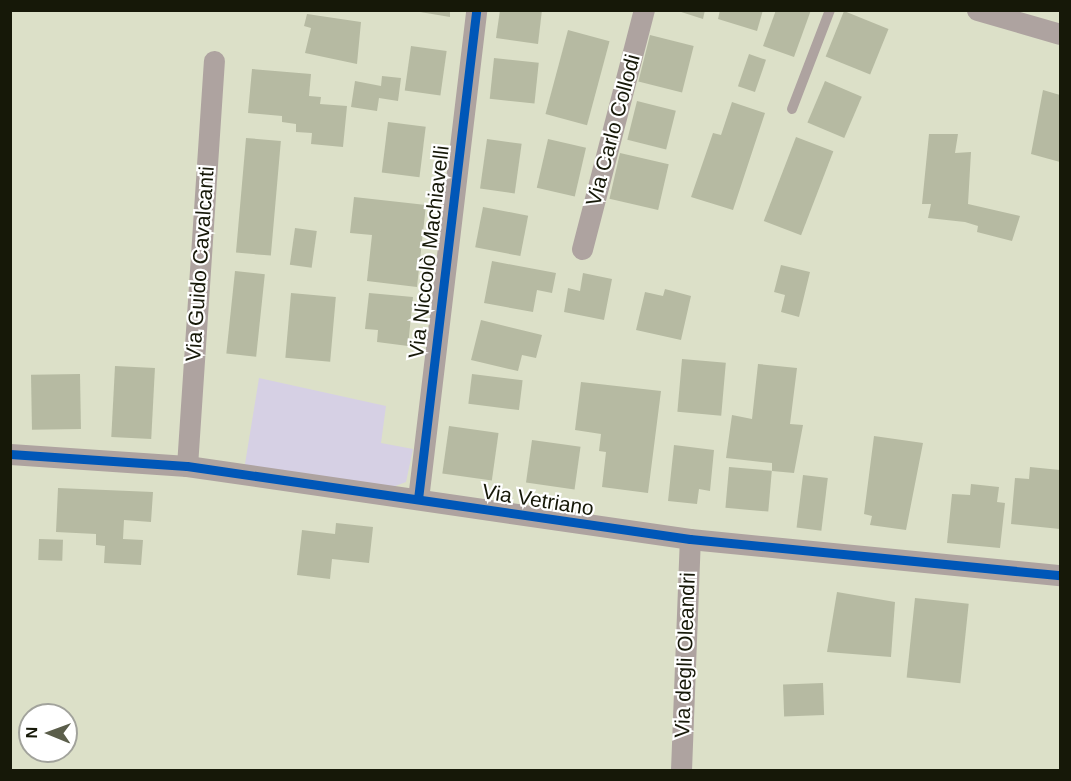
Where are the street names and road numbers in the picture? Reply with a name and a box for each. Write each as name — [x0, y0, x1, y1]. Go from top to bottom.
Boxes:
street label: Via Carlo Collodi — [581, 51, 645, 209]
street label: Via Niccolò Machiavelli — [403, 144, 455, 360]
street label: Via Guido Cavalcanti — [181, 165, 219, 363]
street label: Via Vetriano — [480, 479, 596, 521]
street label: Via degli Oleandri — [670, 572, 700, 738]

